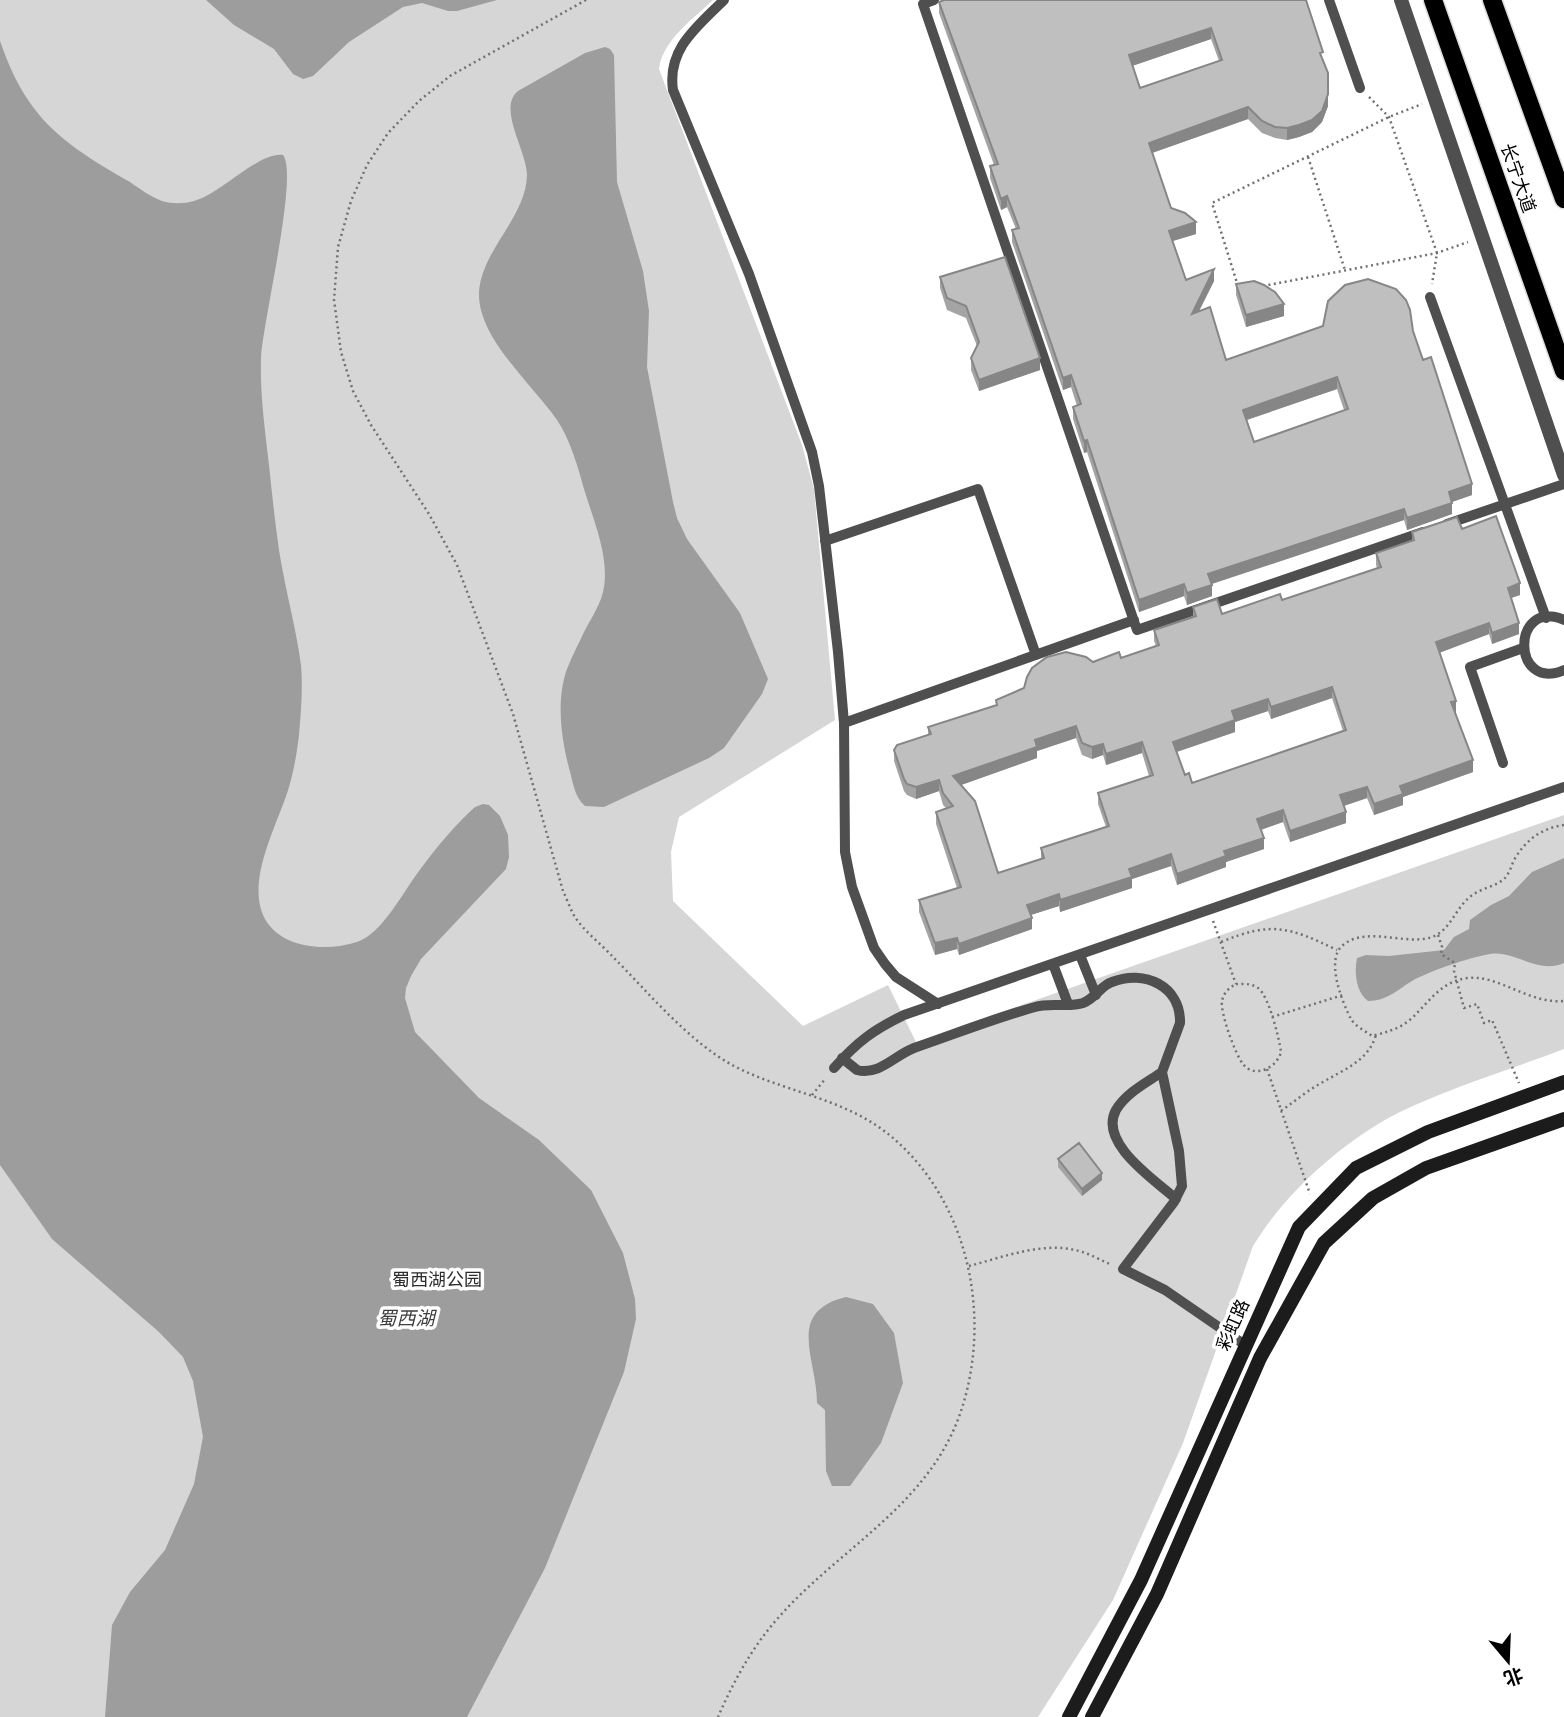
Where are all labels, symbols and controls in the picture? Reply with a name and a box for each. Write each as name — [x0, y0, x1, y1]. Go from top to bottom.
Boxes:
street label: 长宁大道 — [1497, 140, 1540, 215]
park label: 蜀西湖公园 — [392, 1269, 482, 1290]
street label: 彩虹路 — [1212, 1296, 1253, 1354]
water label: 蜀西湖 — [377, 1307, 437, 1329]
north arrow — [1473, 1626, 1543, 1696]
text: 北 — [1501, 1664, 1526, 1691]

